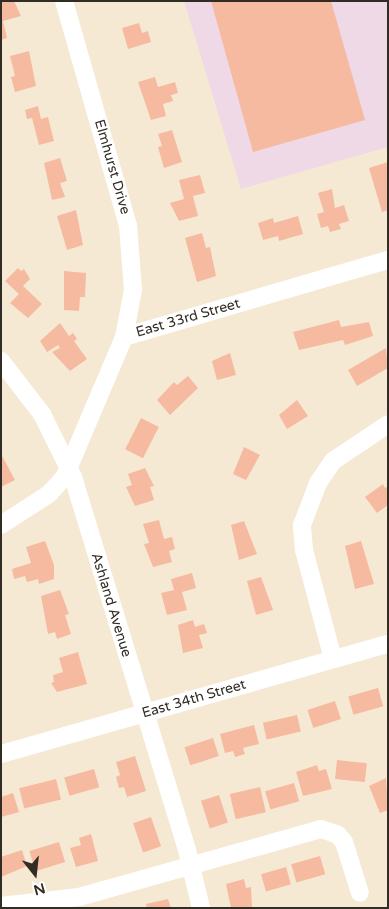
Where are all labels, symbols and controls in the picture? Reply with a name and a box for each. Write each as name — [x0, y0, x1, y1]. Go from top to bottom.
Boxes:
street label: Elmhurst Drive — [90, 118, 134, 216]
street label: East 33rd Street — [134, 295, 242, 341]
street label: Ashland Avenue — [87, 551, 135, 659]
street label: East 34th Street — [140, 676, 248, 722]
north arrow — [10, 849, 60, 899]
text: N — [32, 879, 47, 899]

